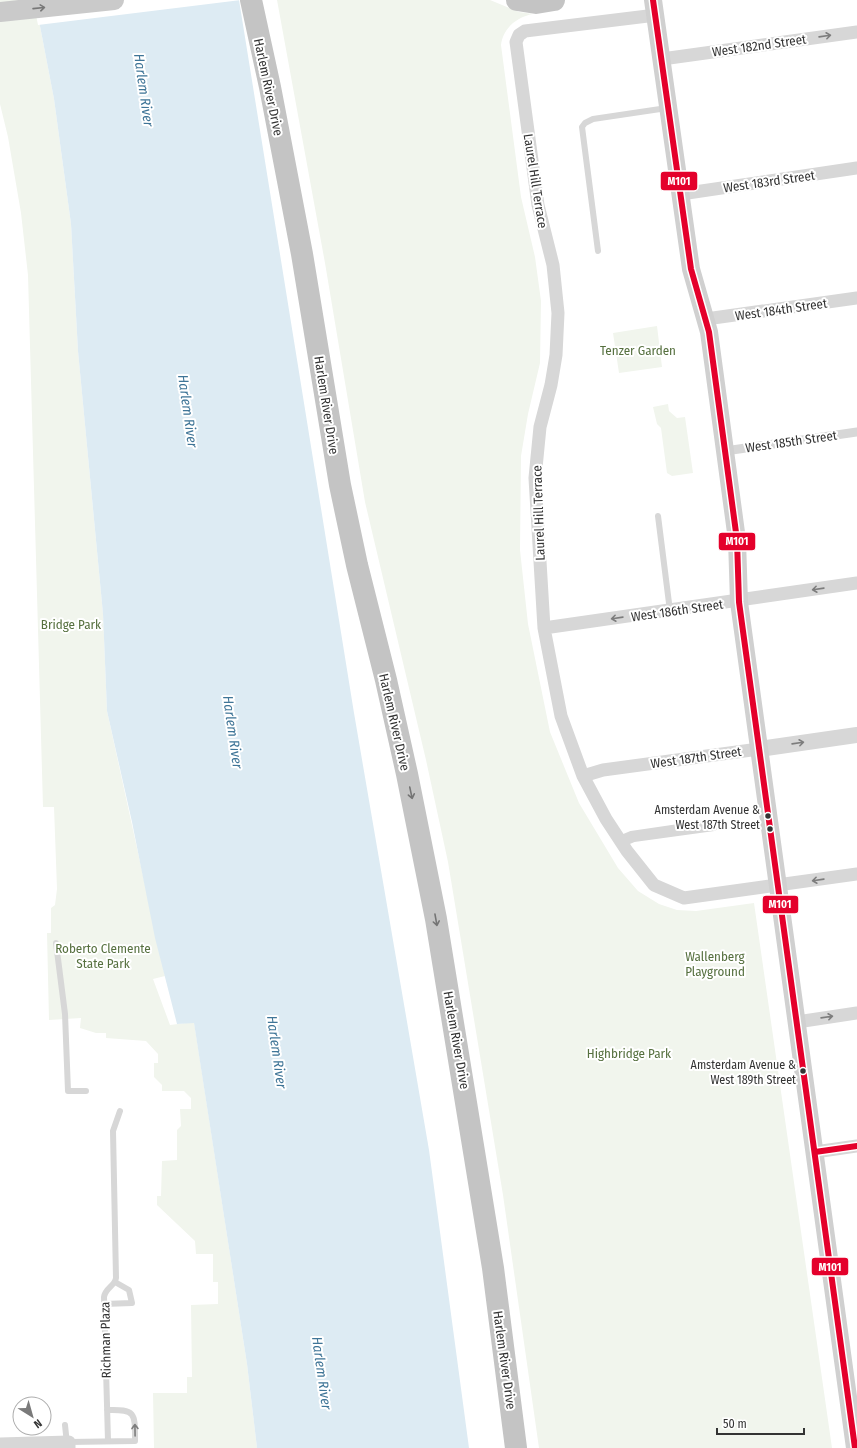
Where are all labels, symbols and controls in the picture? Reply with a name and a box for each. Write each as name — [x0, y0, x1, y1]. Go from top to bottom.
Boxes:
one-way arrow — [32, 4, 45, 12]
street label: West 182nd Street — [711, 31, 808, 60]
one-way arrow — [818, 32, 831, 40]
street label: Harlem River Drive — [251, 37, 286, 137]
water label: Harlem River — [130, 52, 157, 129]
street label: Laurel Hill Terrace — [521, 133, 550, 229]
street label: West 183rd Street — [722, 168, 817, 195]
line badge: M101 — [660, 171, 698, 191]
text: M101 — [668, 175, 690, 188]
street label: West 184th Street — [734, 296, 829, 323]
park label: Tenzer Garden — [600, 343, 676, 358]
street label: Harlem River Drive — [311, 355, 342, 455]
water label: Harlem River — [174, 373, 201, 450]
street label: West 185th Street — [744, 428, 839, 455]
street label: Laurel Hill Terrace — [529, 465, 548, 561]
line badge: M101 — [718, 532, 756, 551]
text: M101 — [726, 535, 748, 548]
one-way arrow — [812, 585, 825, 593]
street label: West 186th Street — [630, 596, 725, 624]
one-way arrow — [611, 614, 624, 622]
park label: Bridge Park — [41, 617, 102, 632]
street label: Harlem River Drive — [376, 672, 413, 772]
water label: Harlem River — [219, 694, 246, 771]
one-way arrow — [791, 739, 804, 747]
street label: West 187th Street — [650, 744, 743, 771]
one-way arrow — [407, 786, 415, 799]
place label: Amsterdam Avenue & West 187th Street — [655, 803, 760, 832]
marker: Amsterdam Avenue & West 187th Street — [763, 811, 773, 821]
unlabelled marker — [765, 824, 775, 834]
one-way arrow — [812, 876, 825, 884]
line badge: M101 — [762, 895, 799, 914]
text: M101 — [769, 898, 791, 911]
one-way arrow — [433, 913, 441, 926]
park label: Roberto Clemente State Park — [55, 941, 151, 971]
park label: Wallenberg Playground — [685, 949, 746, 979]
street label: Harlem River Drive — [441, 990, 473, 1090]
one-way arrow — [820, 1013, 833, 1021]
water label: Harlem River — [263, 1014, 290, 1091]
park label: Highbridge Park — [587, 1046, 672, 1061]
place label: Amsterdam Avenue & West 189th Street — [691, 1058, 796, 1087]
marker: Amsterdam Avenue & West 189th Street — [798, 1066, 808, 1076]
line badge: M101 — [811, 1257, 849, 1276]
text: M101 — [819, 1261, 841, 1274]
street label: Richman Plaza — [97, 1301, 114, 1379]
street label: Harlem River Drive — [490, 1310, 519, 1410]
water label: Harlem River — [308, 1335, 335, 1412]
north arrow — [12, 1396, 52, 1436]
scale bar — [717, 1410, 804, 1436]
text: N — [31, 1416, 44, 1431]
text: 50 m — [723, 1417, 747, 1431]
one-way arrow — [131, 1424, 139, 1437]

